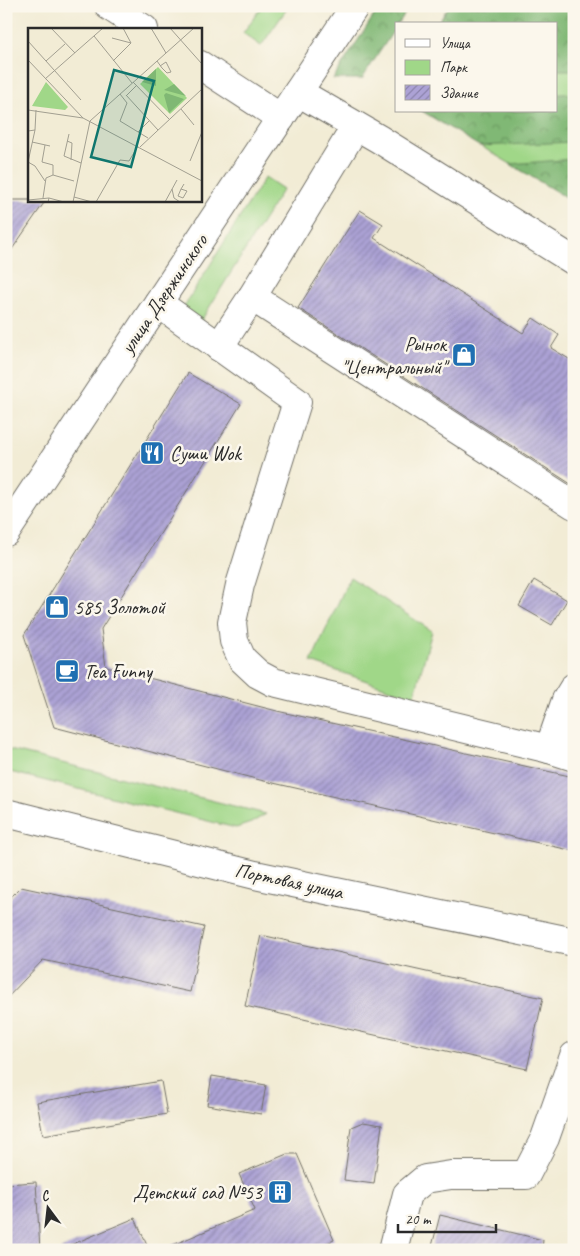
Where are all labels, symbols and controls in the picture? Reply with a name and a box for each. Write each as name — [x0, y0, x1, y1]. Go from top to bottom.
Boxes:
legend — [395, 22, 558, 112]
inset map — [28, 28, 201, 201]
text: Улица — [440, 34, 471, 53]
text: Парк — [440, 58, 468, 77]
text: Здание — [440, 84, 479, 103]
street label: улица Дзержинского — [114, 229, 214, 359]
place label: Рынок "Центральный" — [341, 332, 450, 380]
shop icon: Рынок "Центральный" — [451, 342, 477, 368]
restaurant icon: Суши Wok — [139, 440, 165, 466]
place label: Суши Wok — [170, 441, 242, 466]
shop icon: 585 Золотой — [44, 594, 70, 620]
place label: 585 Золотой — [74, 595, 167, 620]
cafe icon: Tea Funny — [54, 658, 80, 684]
place label: Tea Funny — [84, 659, 154, 684]
street label: Портовая улица — [233, 857, 347, 905]
building icon: Детский сад №53 — [267, 1179, 293, 1205]
place label: Детский сад №53 — [133, 1180, 264, 1205]
north arrow — [22, 1184, 72, 1234]
text: С — [39, 1186, 52, 1205]
scale bar — [398, 1201, 495, 1233]
text: 20 m — [405, 1210, 432, 1229]

